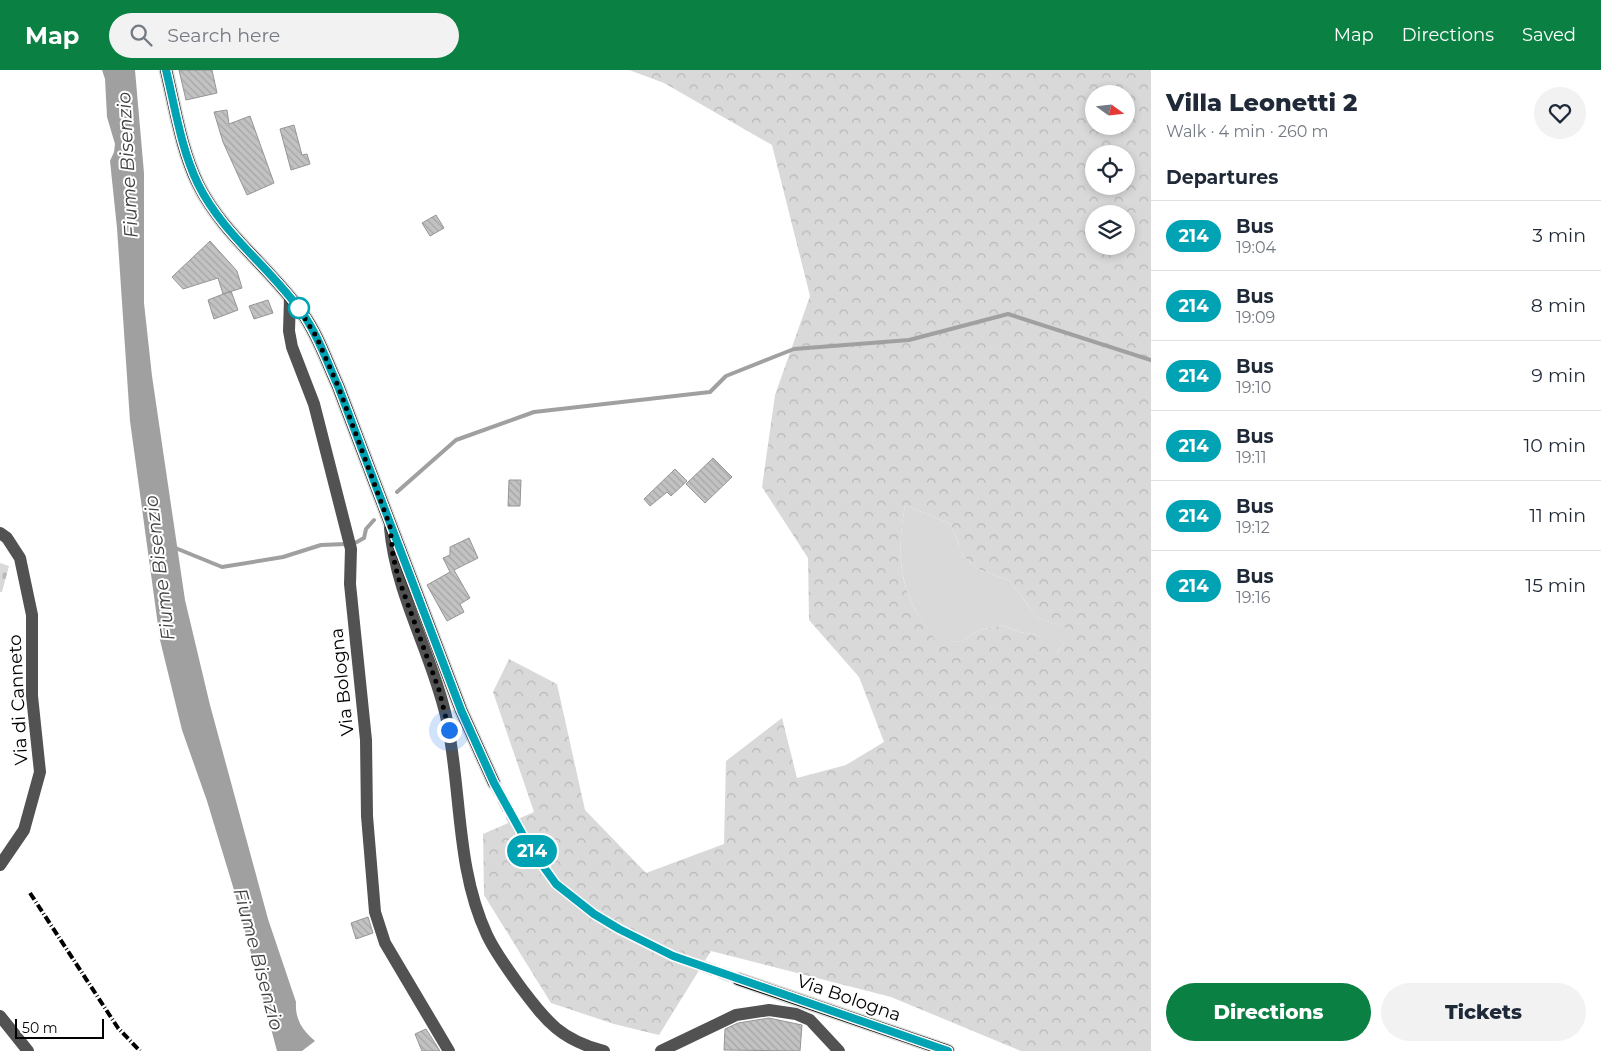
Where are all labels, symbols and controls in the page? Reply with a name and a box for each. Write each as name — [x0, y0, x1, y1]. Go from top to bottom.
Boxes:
search box — [109, 13, 459, 58]
text: Map — [25, 21, 79, 50]
icon: search — [127, 21, 155, 49]
text: Search here — [167, 24, 280, 47]
text: Map — [1334, 24, 1374, 46]
text: Directions — [1402, 24, 1494, 46]
text: Saved — [1522, 24, 1576, 46]
north arrow — [1085, 85, 1135, 135]
map controls — [1085, 85, 1135, 255]
button: heart — [1534, 87, 1586, 139]
text: Villa Leonetti 2 — [1166, 88, 1357, 117]
water label: Fiume Bisenzio — [112, 91, 143, 239]
text: Walk · 4 min · 260 m — [1166, 122, 1328, 141]
button: locate — [1085, 145, 1135, 195]
text: Departures — [1166, 166, 1278, 189]
button: layers — [1085, 205, 1135, 255]
text: Bus — [1236, 215, 1274, 238]
text: 3 min — [1532, 224, 1586, 247]
text: 214 — [1178, 225, 1209, 247]
text: 19:04 — [1236, 238, 1276, 257]
text: Bus — [1236, 285, 1274, 308]
text: 8 min — [1531, 294, 1586, 317]
text: 214 — [1178, 295, 1209, 317]
unlabelled marker — [288, 297, 310, 319]
text: 19:09 — [1236, 308, 1275, 327]
text: Bus — [1236, 355, 1274, 378]
text: 9 min — [1531, 364, 1586, 387]
text: 214 — [1178, 365, 1209, 387]
text: 19:10 — [1236, 378, 1271, 397]
text: Bus — [1236, 425, 1274, 448]
text: 10 min — [1523, 434, 1586, 457]
text: 214 — [1178, 435, 1209, 457]
text: 19:11 — [1236, 448, 1266, 467]
water label: Fiume Bisenzio — [139, 494, 180, 642]
text: Bus — [1236, 495, 1274, 518]
text: 11 min — [1529, 504, 1586, 527]
text: 214 — [1178, 505, 1209, 527]
text: 19:12 — [1236, 518, 1270, 537]
text: Bus — [1236, 565, 1274, 588]
text: 15 min — [1525, 574, 1586, 597]
text: 214 — [1178, 575, 1209, 597]
text: 19:16 — [1236, 588, 1270, 607]
street label: Via Bologna — [325, 627, 359, 737]
street label: Via di Canneto — [4, 634, 32, 766]
your location — [437, 718, 462, 743]
line badge: 214 — [503, 835, 561, 867]
text: 214 — [517, 840, 547, 862]
water label: Fiume Bisenzio — [228, 885, 289, 1033]
street label: Via Bologna — [794, 970, 904, 1026]
button: Directions — [1166, 983, 1371, 1041]
button: Tickets — [1381, 983, 1586, 1041]
scale bar — [15, 1016, 104, 1039]
text: 50 m — [22, 1019, 58, 1037]

